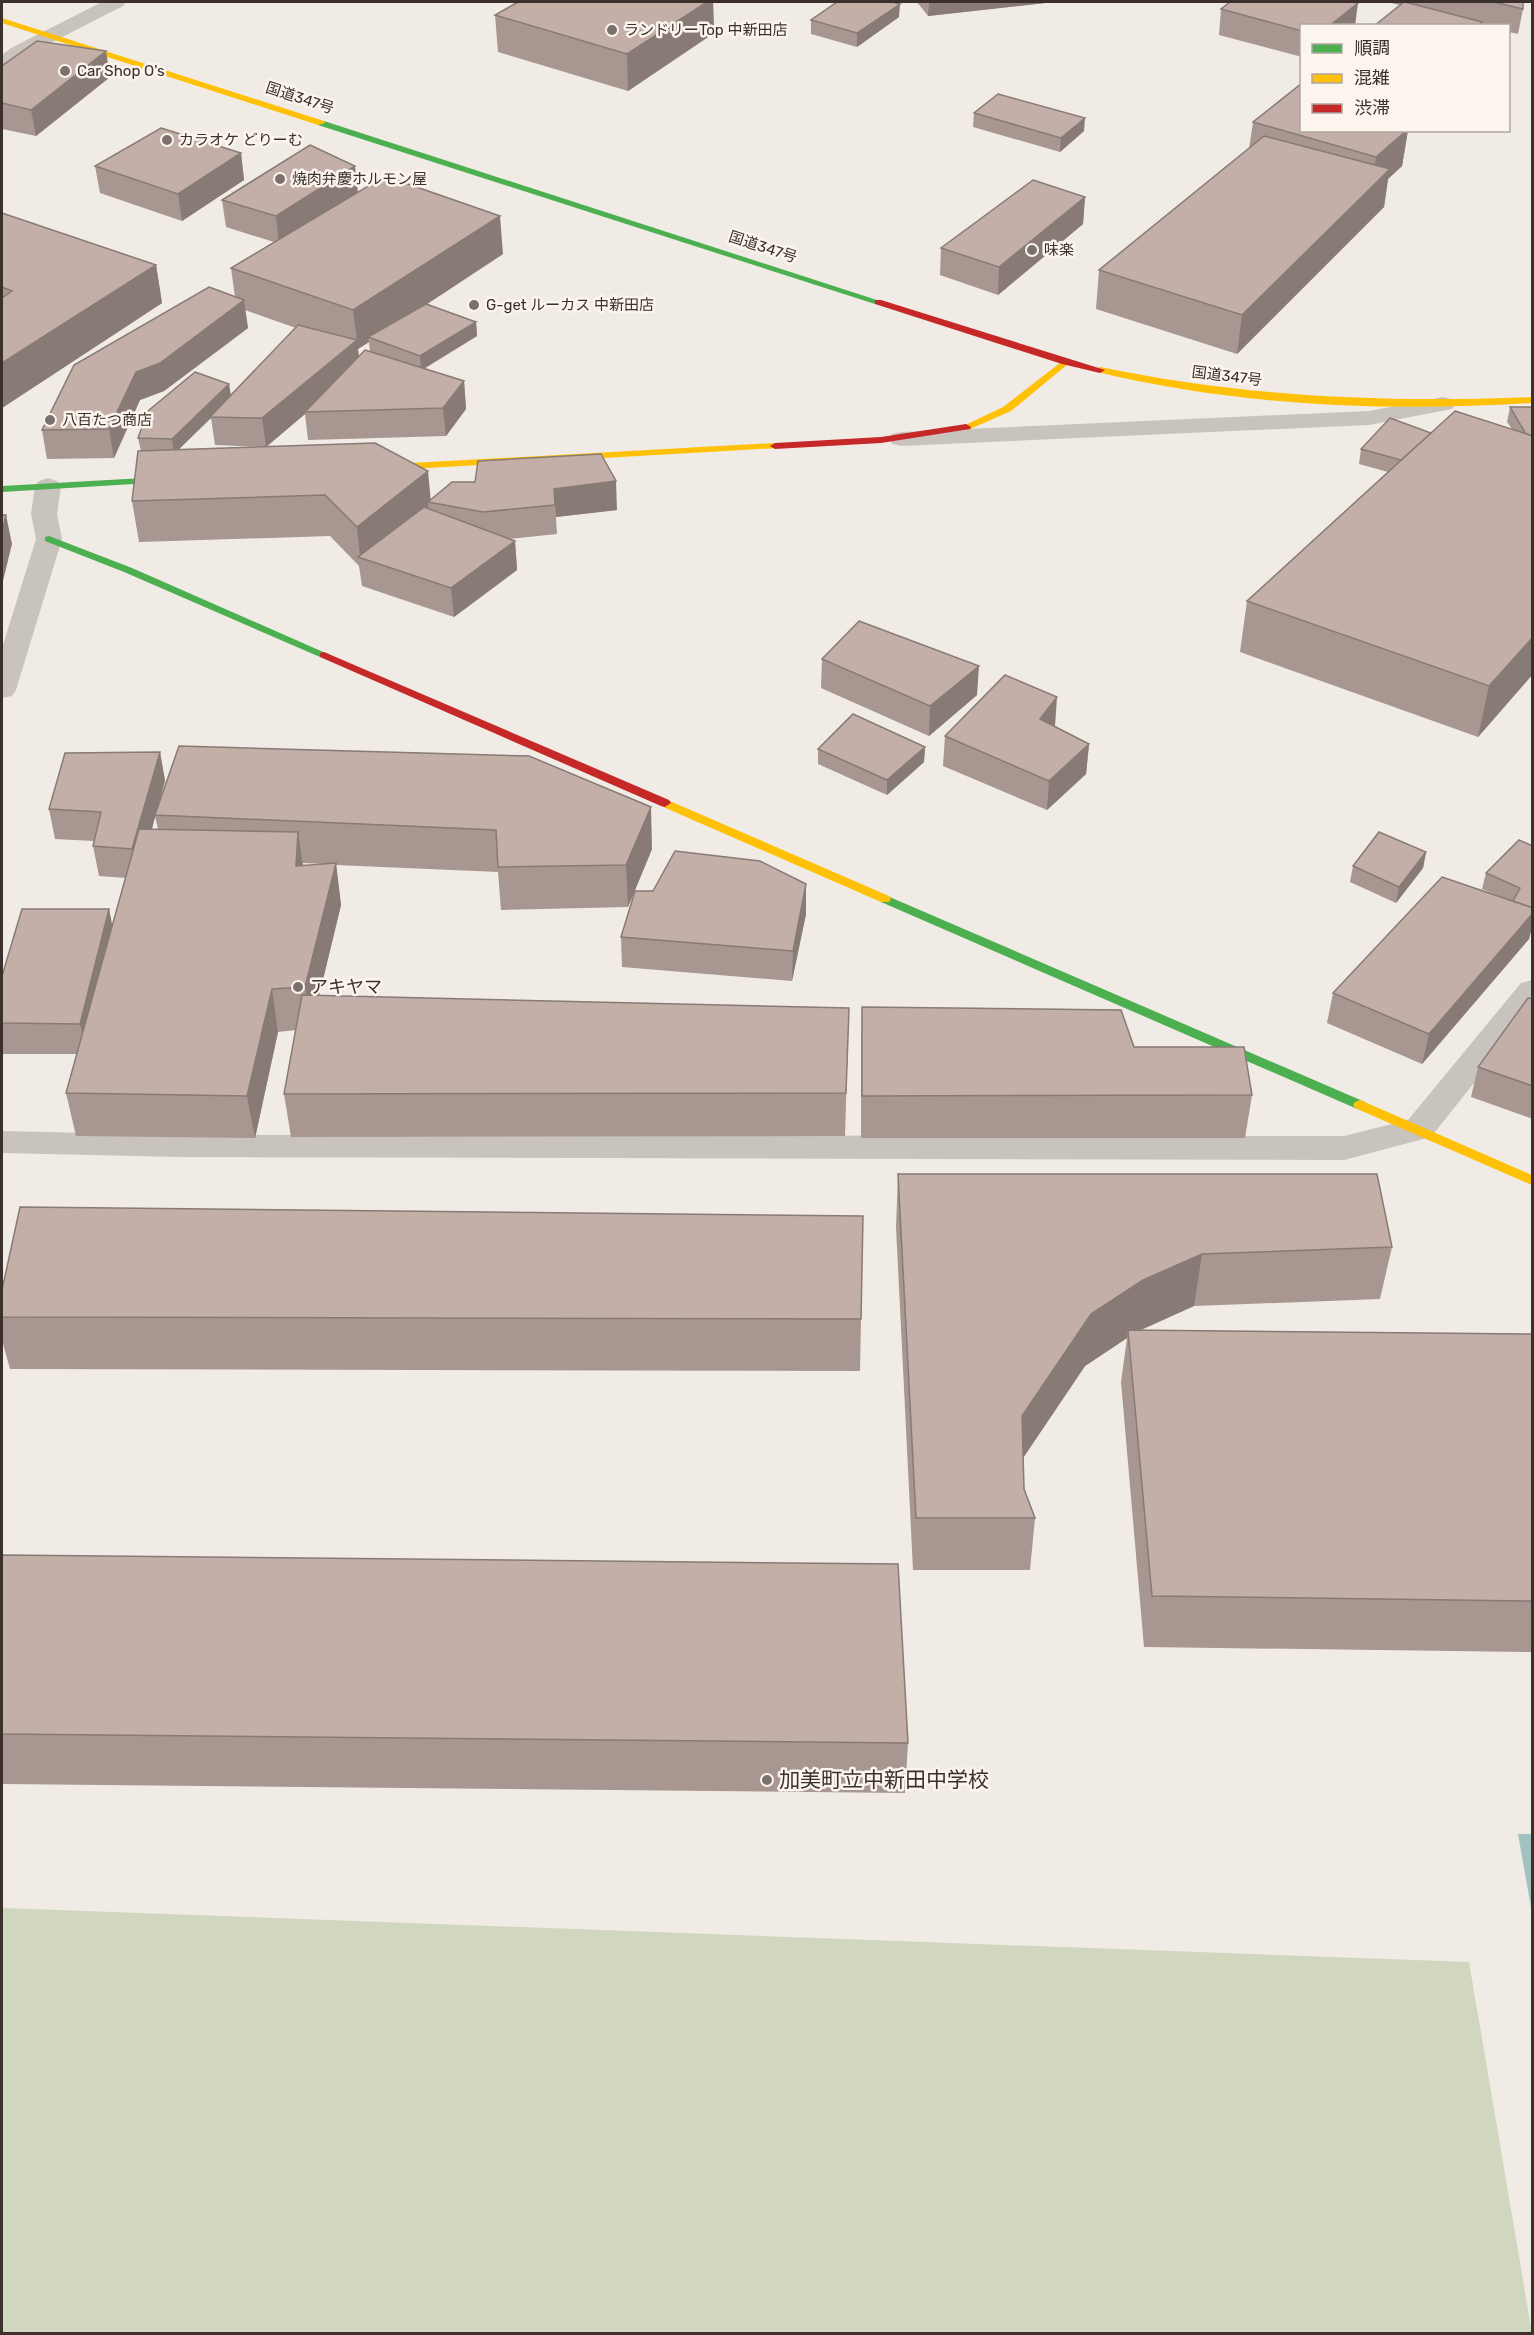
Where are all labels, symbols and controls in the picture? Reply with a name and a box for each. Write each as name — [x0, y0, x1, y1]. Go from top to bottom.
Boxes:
place label: ランドリーTop 中新田店 — [624, 21, 787, 39]
marker: ランドリーTop 中新田店 — [605, 23, 619, 37]
legend — [1300, 24, 1510, 132]
text: 順調 — [1354, 37, 1390, 59]
place label: Car Shop O's — [77, 62, 165, 80]
marker: Car Shop O's — [58, 64, 72, 78]
text: 混雑 — [1354, 67, 1390, 89]
street label: 国道347号 — [264, 79, 336, 117]
text: 渋滞 — [1354, 97, 1390, 119]
place label: カラオケ どりーむ — [179, 131, 303, 149]
marker: カラオケ どりーむ — [160, 133, 174, 147]
place label: 焼肉弁慶ホルモン屋 — [292, 170, 427, 188]
marker: 焼肉弁慶ホルモン屋 — [273, 172, 287, 186]
street label: 国道347号 — [727, 228, 799, 266]
place label: 味楽 — [1044, 241, 1074, 259]
marker: 味楽 — [1025, 243, 1039, 257]
place label: G-get ルーカス 中新田店 — [486, 296, 654, 314]
marker: G-get ルーカス 中新田店 — [467, 298, 481, 312]
street label: 国道347号 — [1191, 363, 1263, 389]
place label: 八百たつ商店 — [62, 411, 152, 429]
marker: 八百たつ商店 — [43, 413, 57, 427]
place label: アキヤマ — [310, 976, 382, 998]
marker: アキヤマ — [291, 980, 305, 994]
place label: 加美町立中新田中学校 — [779, 1767, 989, 1792]
marker: 加美町立中新田中学校 — [760, 1773, 774, 1787]

